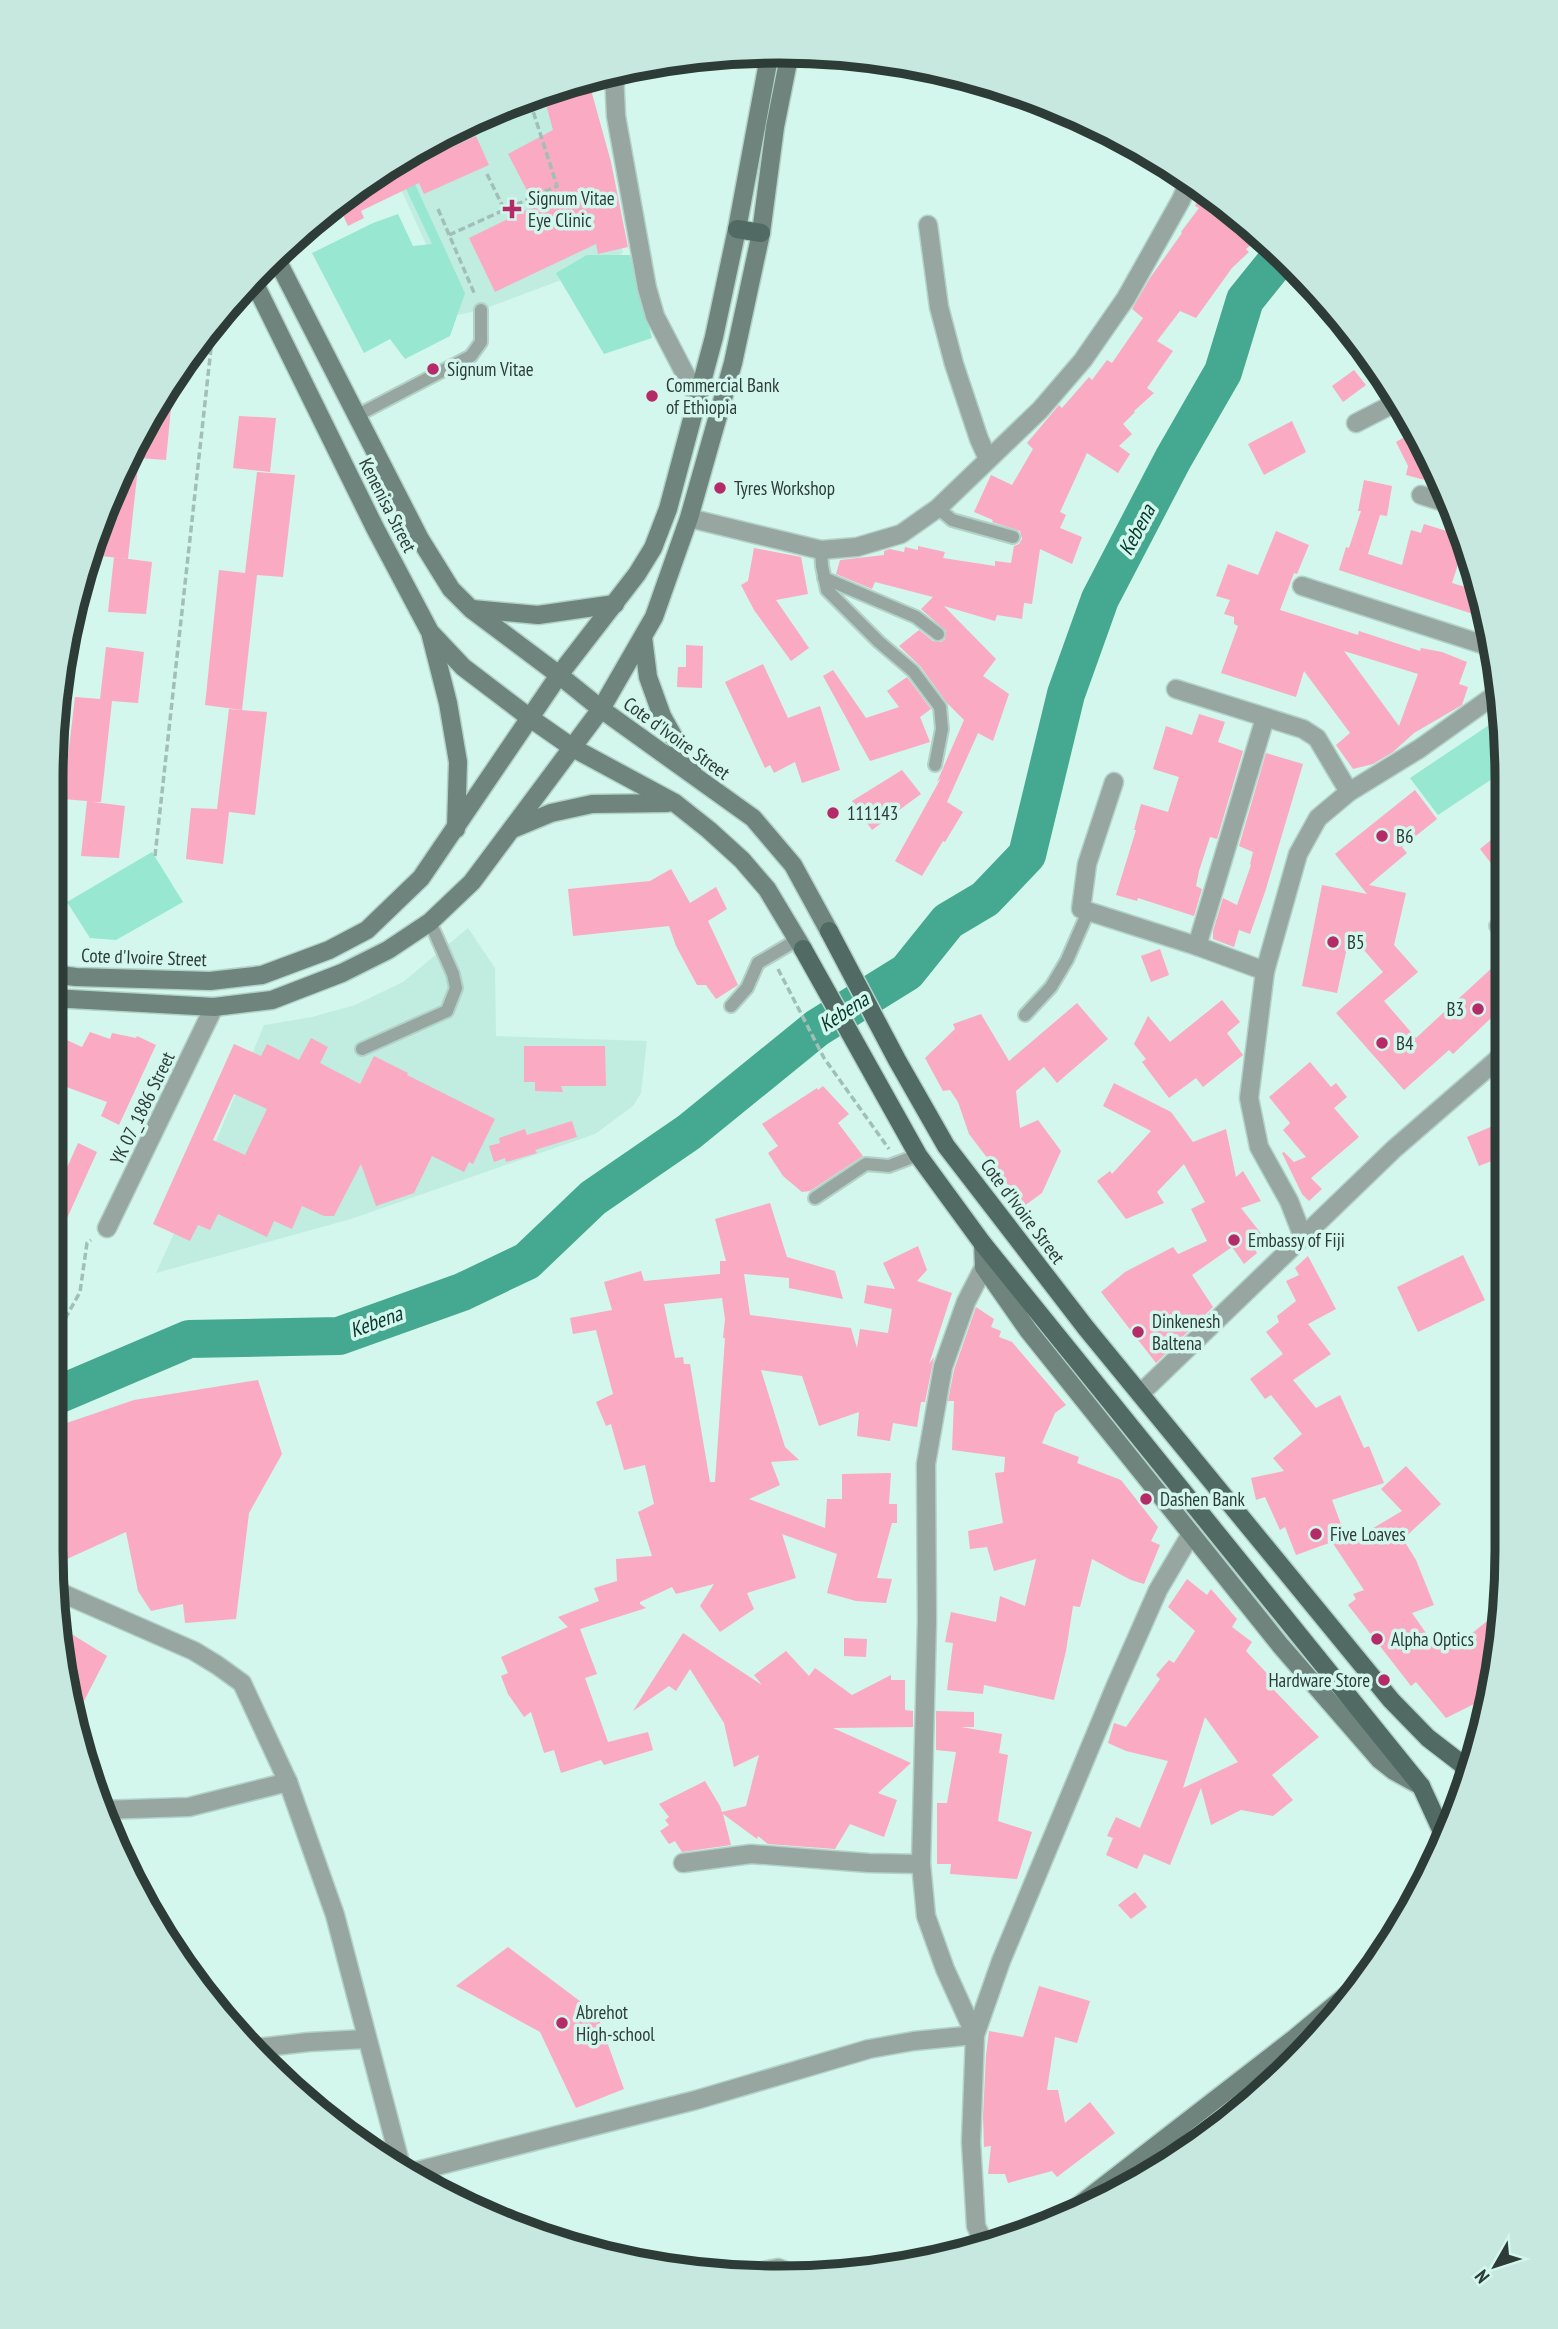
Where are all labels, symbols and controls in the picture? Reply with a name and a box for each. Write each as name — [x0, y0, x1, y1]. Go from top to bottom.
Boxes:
place label: Signum Vitae Eye Clinic — [528, 186, 615, 232]
marker: Signum Vitae Eye Clinic — [502, 199, 522, 219]
place label: Signum Vitae — [447, 357, 534, 381]
marker: Signum Vitae — [425, 361, 441, 377]
place label: Commercial Bank of Ethiopia — [666, 373, 780, 419]
marker: Commercial Bank of Ethiopia — [644, 388, 660, 404]
street label: Kenenisa Street — [354, 454, 422, 557]
place label: Tyres Workshop — [734, 476, 835, 500]
marker: Tyres Workshop — [712, 480, 728, 496]
water label: Kebena — [1112, 498, 1162, 560]
street label: Cote d'Ivoire Street — [619, 691, 735, 785]
place label: 111143 — [847, 801, 898, 825]
marker: 111143 — [825, 805, 841, 821]
place label: B6 — [1396, 824, 1414, 848]
marker: B6 — [1374, 828, 1390, 844]
place label: B5 — [1347, 930, 1365, 954]
marker: B5 — [1325, 934, 1341, 950]
street label: Cote d'Ivoire Street — [81, 943, 208, 971]
water label: Kebena — [814, 985, 875, 1038]
place label: B3 — [1447, 997, 1464, 1021]
marker: B3 — [1470, 1001, 1486, 1017]
place label: B4 — [1396, 1031, 1414, 1055]
marker: B4 — [1374, 1035, 1390, 1051]
street label: YK 07_1886 Street — [104, 1047, 180, 1168]
street label: Cote d'Ivoire Street — [976, 1154, 1071, 1269]
place label: Embassy of Fiji — [1248, 1228, 1345, 1252]
marker: Embassy of Fiji — [1226, 1232, 1242, 1248]
water label: Kebena — [346, 1299, 407, 1343]
place label: Dinkenesh Baltena — [1152, 1309, 1220, 1355]
marker: Dinkenesh Baltena — [1130, 1324, 1146, 1340]
place label: Dashen Bank — [1160, 1487, 1245, 1511]
marker: Dashen Bank — [1138, 1491, 1154, 1507]
place label: Five Loaves — [1330, 1522, 1406, 1546]
marker: Five Loaves — [1308, 1526, 1324, 1542]
place label: Alpha Optics — [1391, 1627, 1474, 1651]
marker: Alpha Optics — [1369, 1631, 1385, 1647]
place label: Hardware Store — [1268, 1668, 1370, 1692]
marker: Hardware Store — [1376, 1672, 1392, 1688]
place label: Abrehot High-school — [576, 2000, 655, 2046]
marker: Abrehot High-school — [554, 2015, 570, 2031]
north arrow — [1460, 2231, 1530, 2301]
text: N — [1469, 2265, 1494, 2288]

